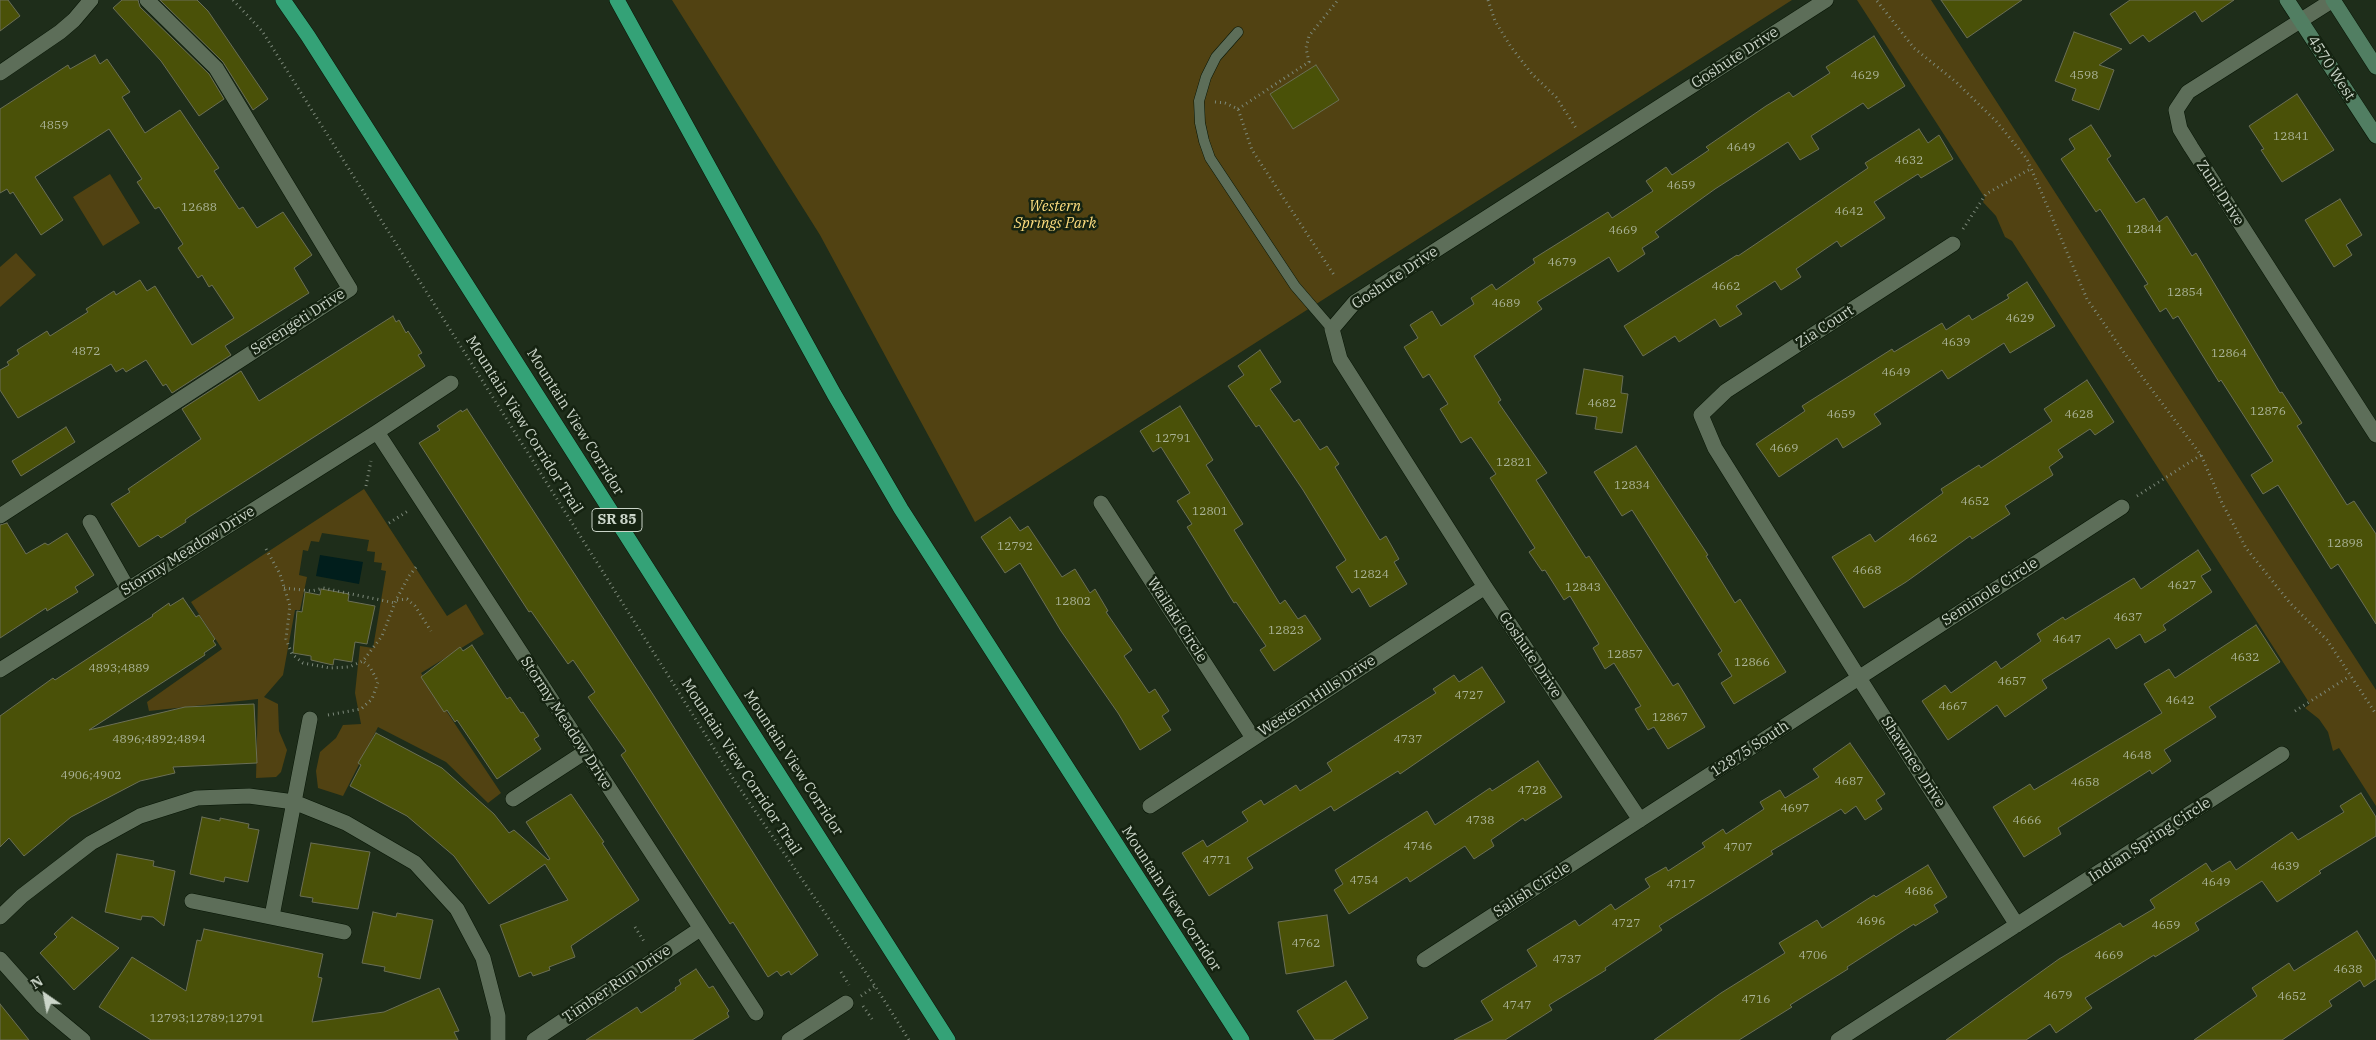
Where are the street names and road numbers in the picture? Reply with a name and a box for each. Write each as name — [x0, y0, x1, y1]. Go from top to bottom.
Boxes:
street label: Goshute Drive — [1688, 23, 1782, 93]
street label: 4570 West — [2303, 32, 2359, 104]
street label: Zuni Drive — [2192, 157, 2248, 229]
street label: Goshute Drive — [1349, 243, 1441, 313]
street label: Serengeti Drive — [248, 285, 348, 359]
street label: Zia Court — [1793, 302, 1857, 352]
street label: Mountain View Corridor Trail — [462, 333, 586, 517]
street label: Mountain View Corridor — [522, 345, 628, 499]
street label: Stormy Meadow Drive — [118, 502, 258, 600]
road number: SR 85 — [592, 508, 642, 532]
street label: Seminole Circle — [1938, 554, 2042, 630]
street label: Wailaki Circle — [1143, 574, 1211, 666]
street label: Goshute Drive — [1495, 609, 1565, 701]
street label: Western Hills Drive — [1255, 651, 1379, 741]
street label: Stormy Meadow Drive — [516, 653, 616, 793]
street label: Mountain View Corridor Trail — [677, 675, 805, 859]
street label: Mountain View Corridor — [739, 687, 847, 839]
street label: Shawnee Drive — [1877, 713, 1949, 811]
street label: 12875 South — [1707, 717, 1793, 781]
street label: Indian Spring Circle — [2086, 794, 2214, 886]
street label: Mountain View Corridor — [1117, 823, 1225, 975]
street label: Salish Circle — [1490, 859, 1574, 921]
street label: Timber Run Drive — [560, 941, 674, 1027]

